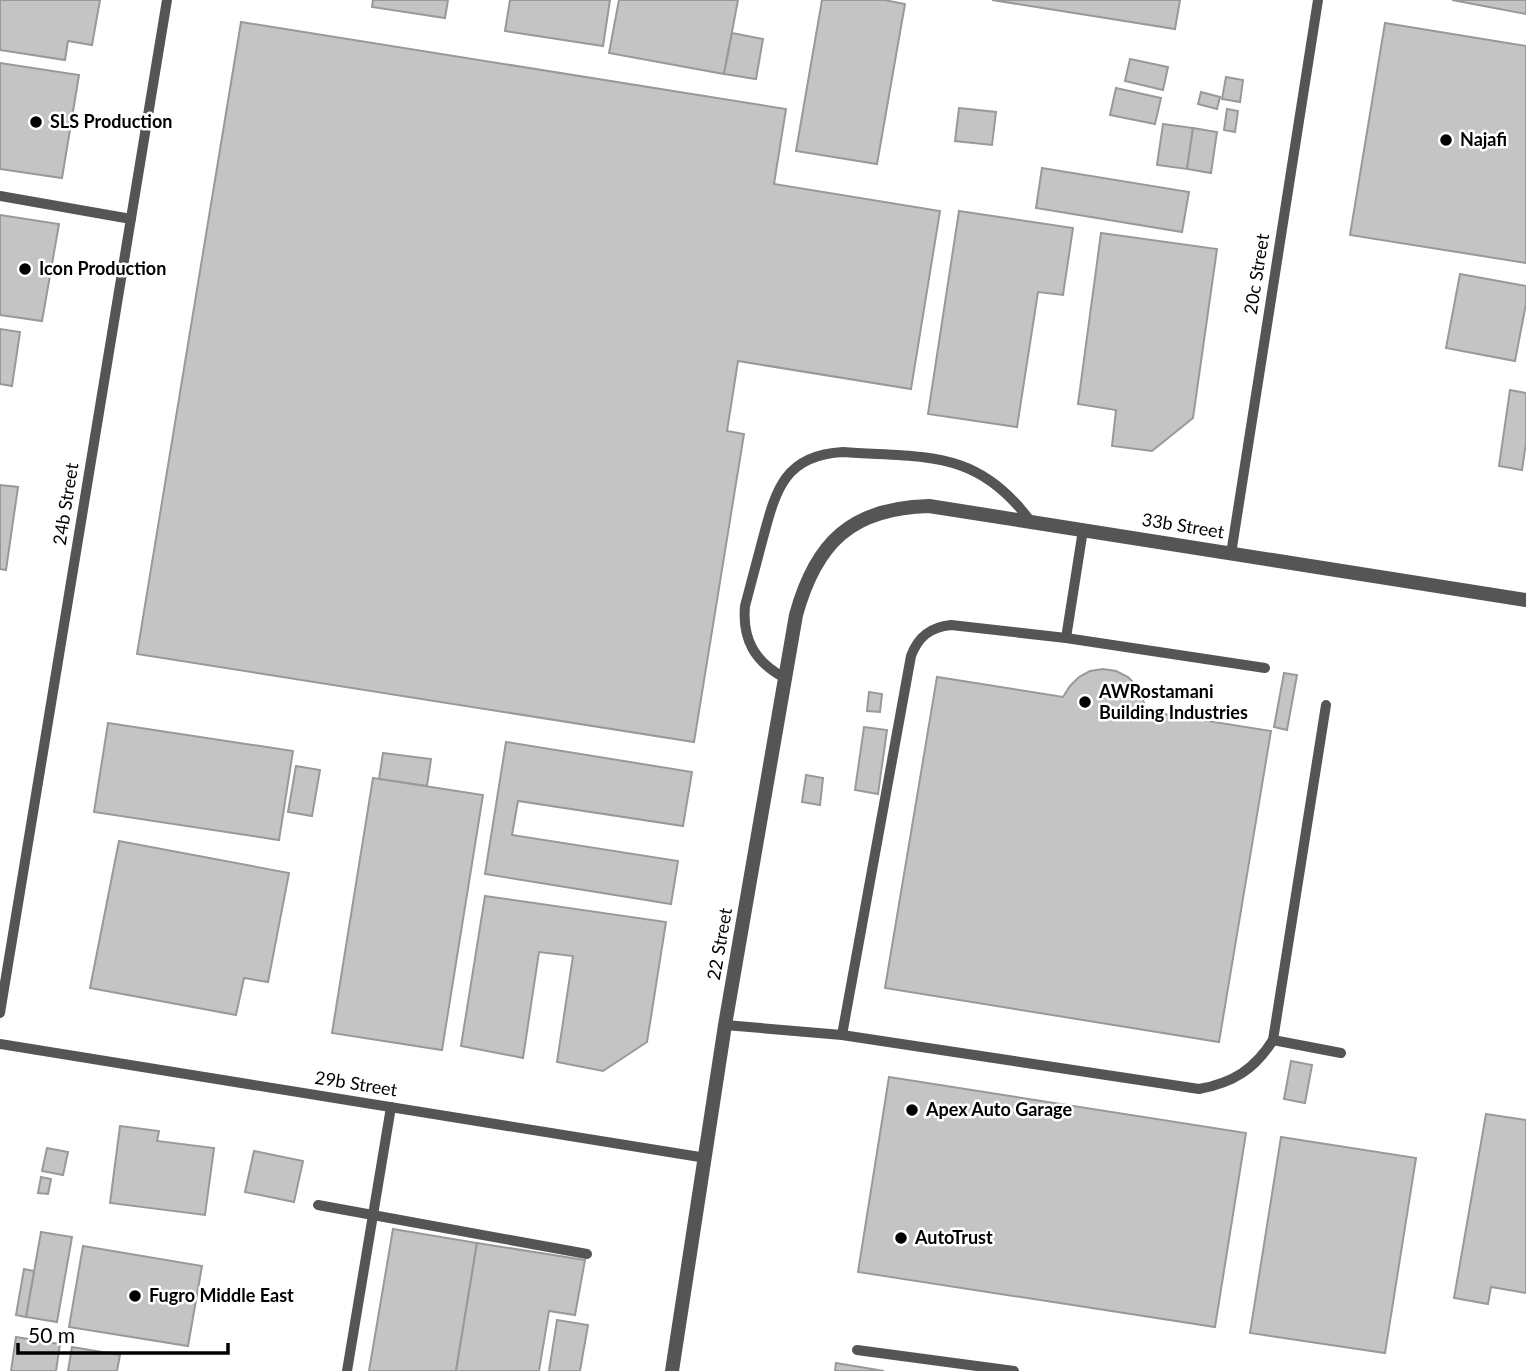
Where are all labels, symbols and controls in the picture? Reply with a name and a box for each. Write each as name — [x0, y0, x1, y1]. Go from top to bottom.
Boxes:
place label: SLS Production — [50, 110, 172, 132]
marker: SLS Production — [28, 114, 44, 130]
place label: Najafi — [1460, 128, 1507, 150]
marker: Najafi — [1438, 132, 1454, 148]
street label: 20c Street — [1239, 231, 1273, 316]
place label: Icon Production — [39, 257, 166, 279]
marker: Icon Production — [17, 261, 33, 277]
street label: 24b Street — [48, 461, 82, 547]
street label: 33b Street — [1140, 508, 1226, 542]
place label: AWRostamani Building Industries — [1098, 680, 1248, 723]
marker: AWRostamani Building Industries — [1077, 694, 1093, 710]
street label: 22 Street — [702, 905, 736, 982]
street label: 29b Street — [313, 1066, 399, 1100]
place label: Apex Auto Garage — [925, 1098, 1072, 1120]
marker: Apex Auto Garage — [904, 1102, 920, 1118]
place label: AutoTrust — [914, 1226, 993, 1248]
marker: AutoTrust — [893, 1230, 909, 1246]
place label: Fugro Middle East — [149, 1284, 294, 1306]
marker: Fugro Middle East — [127, 1288, 143, 1304]
scale bar — [18, 1312, 228, 1356]
text: 50 m — [28, 1322, 75, 1347]

